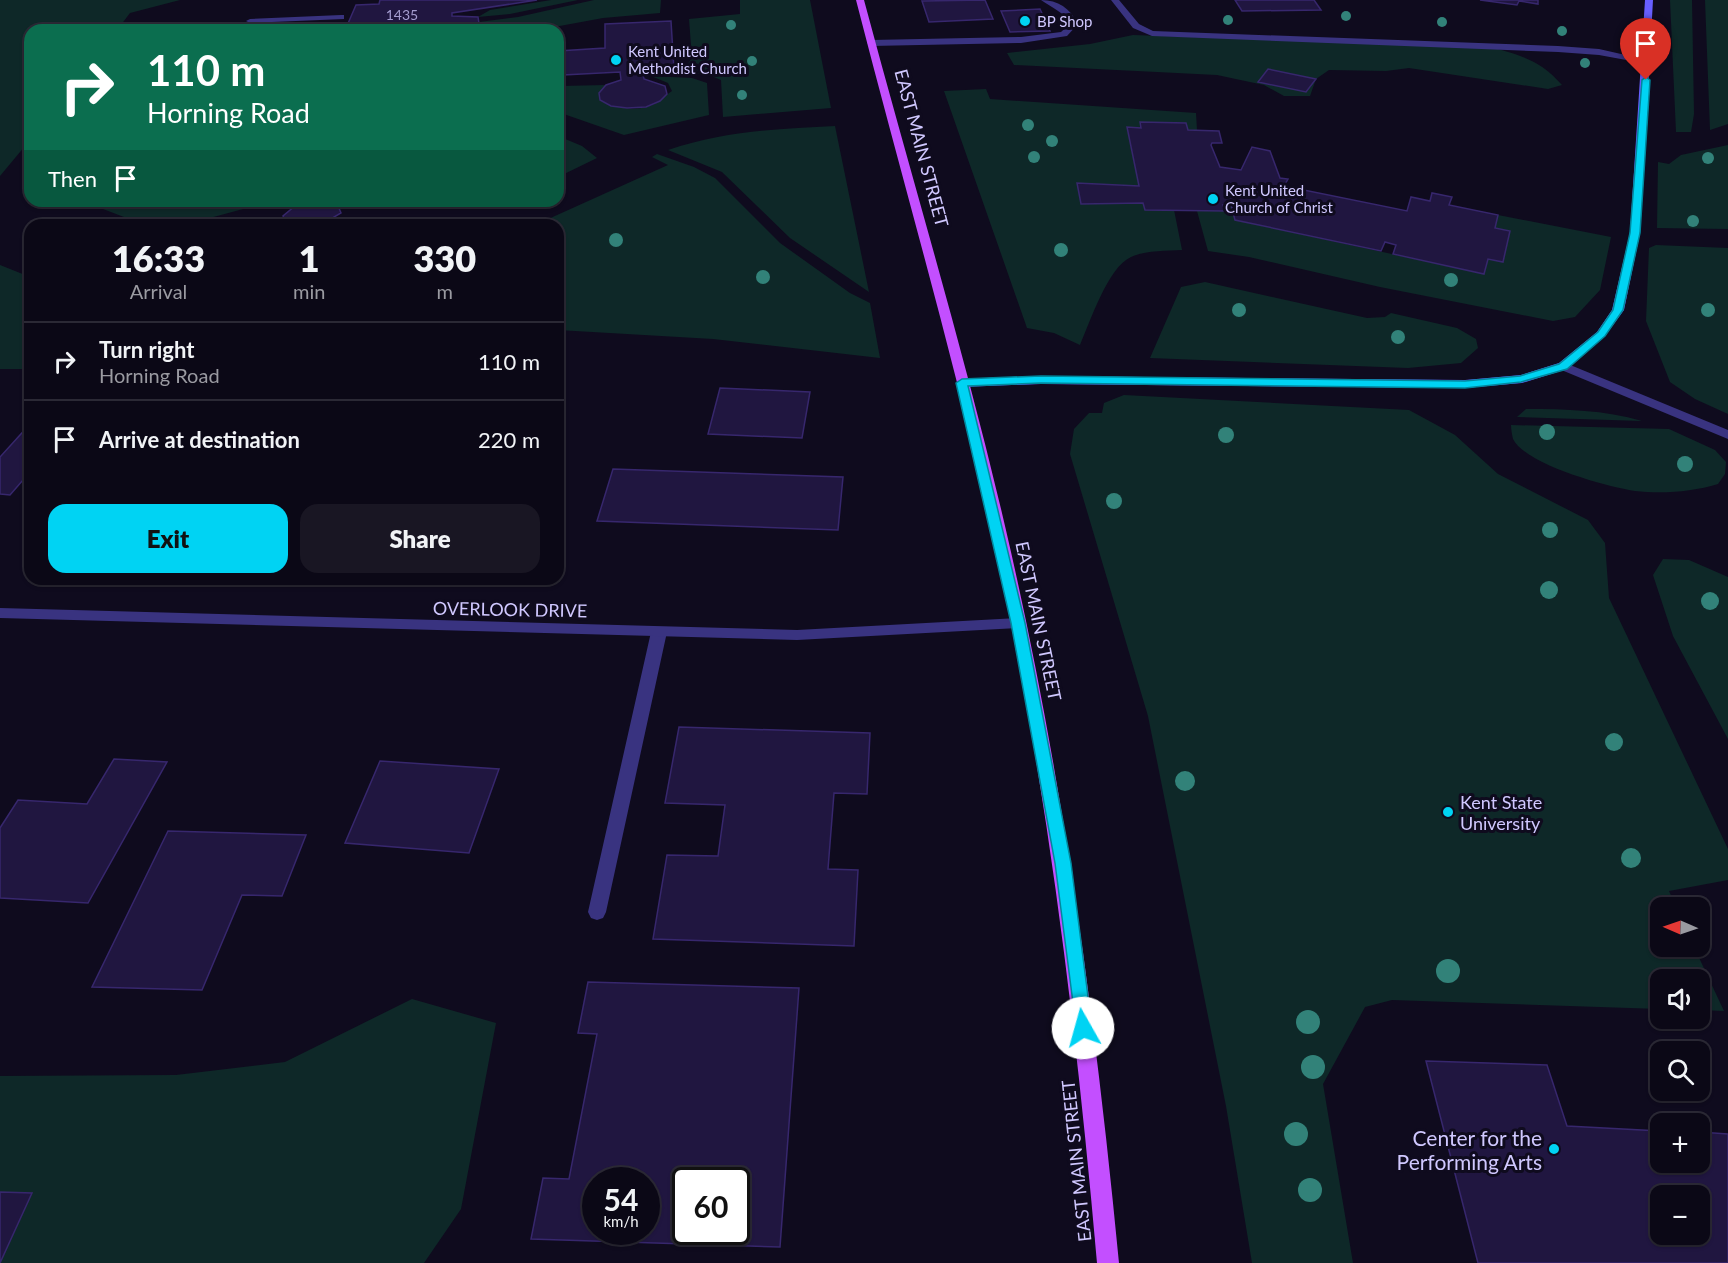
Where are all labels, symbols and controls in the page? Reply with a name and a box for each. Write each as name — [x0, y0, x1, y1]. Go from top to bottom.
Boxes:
house number: 1435 — [386, 6, 418, 23]
place label: BP Shop — [1037, 12, 1092, 30]
marker: BP Shop — [1018, 14, 1032, 28]
pin — [1620, 18, 1671, 80]
icon: arrive — [1629, 27, 1662, 60]
place label: Kent United Methodist Church — [628, 42, 747, 77]
text: 110 m — [147, 45, 265, 95]
icon: right — [48, 48, 126, 126]
marker: Kent United Methodist Church — [609, 53, 623, 67]
street label: EAST MAIN STREET — [890, 67, 954, 230]
text: Horning Road — [147, 96, 310, 129]
icon: arrive — [109, 162, 142, 195]
text: Then — [48, 165, 97, 192]
place label: Kent United Church of Christ — [1225, 181, 1333, 216]
marker: Kent United Church of Christ — [1206, 192, 1220, 206]
text: 16:33 — [112, 236, 205, 280]
text: 1 — [299, 236, 320, 280]
text: 330 — [413, 236, 476, 280]
text: Arrival — [130, 279, 187, 303]
text: min — [293, 279, 325, 303]
text: m — [436, 279, 453, 303]
text: Turn right — [99, 336, 194, 363]
icon: right — [48, 345, 81, 378]
text: 110 m — [478, 348, 540, 375]
text: Horning Road — [99, 363, 220, 387]
icon: arrive — [48, 423, 81, 456]
text: Arrive at destination — [99, 426, 300, 453]
text: 220 m — [478, 426, 540, 453]
button: Exit — [48, 504, 288, 573]
button: Share — [300, 504, 540, 573]
street label: EAST MAIN STREET — [1011, 539, 1067, 703]
street label: OVERLOOK DRIVE — [433, 597, 587, 621]
place label: Kent State University — [1460, 791, 1542, 834]
marker: Kent State University — [1441, 805, 1455, 819]
north arrow — [1650, 897, 1710, 957]
map controls — [1650, 897, 1710, 1245]
button: sound — [1650, 969, 1710, 1029]
position arrow — [1051, 996, 1115, 1060]
button: search — [1650, 1041, 1710, 1101]
street label: EAST MAIN STREET — [1057, 1079, 1095, 1243]
button: + — [1650, 1113, 1710, 1173]
place label: Center for the Performing Arts — [1397, 1125, 1542, 1174]
marker: Center for the Performing Arts — [1547, 1142, 1561, 1156]
speed limit sign: 60 — [672, 1167, 750, 1245]
text: 54 — [604, 1181, 638, 1217]
button: − — [1650, 1185, 1710, 1245]
text: km/h — [603, 1212, 639, 1230]

